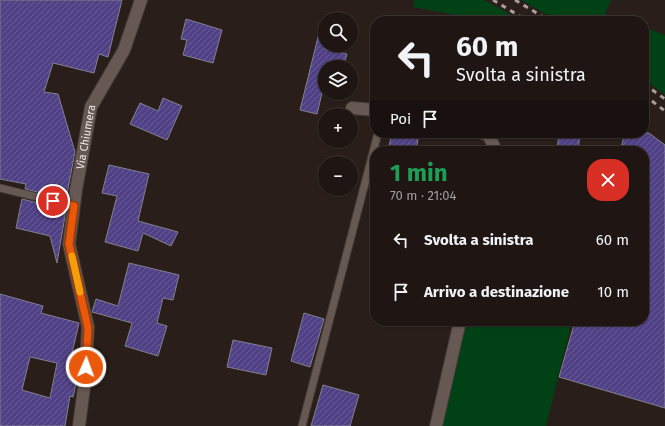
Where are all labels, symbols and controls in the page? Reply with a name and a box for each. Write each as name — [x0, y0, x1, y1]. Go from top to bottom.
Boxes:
map controls — [318, 12, 358, 196]
button: search — [318, 12, 358, 52]
text: 60 m — [456, 30, 518, 63]
icon: left — [390, 32, 442, 84]
button: layers — [318, 60, 358, 100]
text: Svolta a sinistra — [456, 64, 586, 86]
street label: Via Chiumera — [74, 104, 98, 170]
button: + — [318, 108, 358, 148]
icon: arrive — [419, 108, 441, 130]
text: Poi — [390, 110, 411, 128]
button: − — [318, 156, 358, 196]
text: 1 min — [390, 159, 448, 187]
button: close — [587, 159, 629, 201]
pin — [36, 184, 70, 218]
text: 70 m · 21:04 — [390, 188, 457, 203]
icon: arrive — [42, 190, 64, 212]
icon: left — [390, 229, 412, 251]
text: Svolta a sinistra — [424, 231, 534, 249]
text: 60 m — [596, 231, 629, 249]
icon: arrive — [390, 281, 412, 303]
text: Arrivo a destinazione — [424, 283, 569, 301]
text: 10 m — [597, 283, 629, 301]
position arrow — [65, 346, 107, 388]

